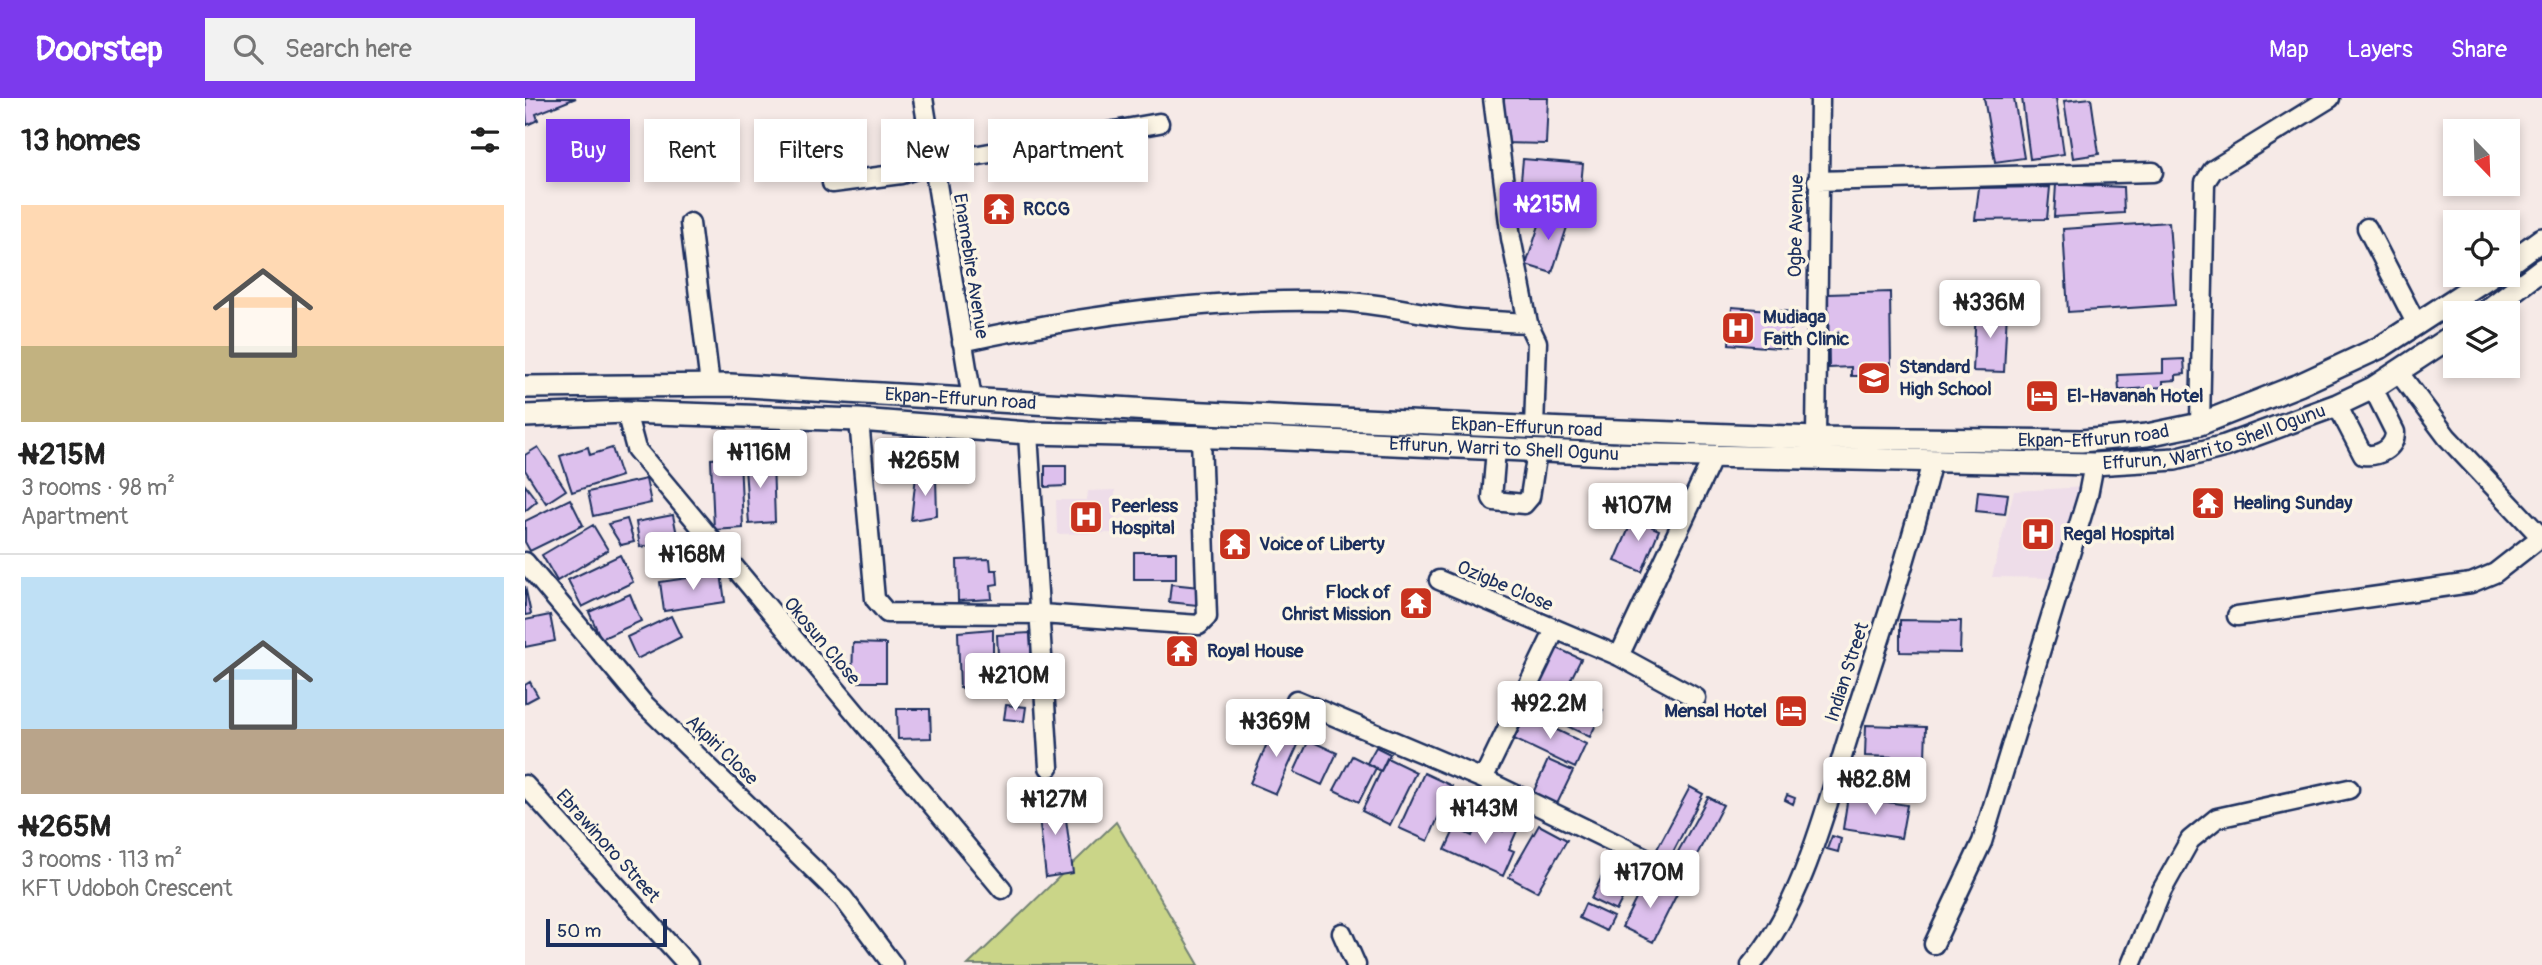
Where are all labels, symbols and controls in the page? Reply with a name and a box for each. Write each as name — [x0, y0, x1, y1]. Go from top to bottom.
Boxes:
search box — [205, 18, 695, 81]
text: Doorstep — [35, 29, 163, 70]
icon: search — [229, 30, 267, 68]
text: Search here — [285, 33, 412, 65]
text: Map — [2269, 35, 2309, 64]
text: Layers — [2347, 35, 2413, 64]
text: Share — [2451, 35, 2507, 64]
chip: Buy — [546, 119, 630, 182]
chip: Rent — [644, 119, 740, 182]
chip: Filters — [754, 119, 867, 182]
chip: New — [881, 119, 974, 182]
chip: Apartment — [988, 119, 1148, 182]
north arrow — [2443, 119, 2520, 196]
map controls — [2443, 119, 2520, 378]
icon: filters — [466, 121, 504, 159]
text: 13 homes — [21, 122, 140, 159]
street label: Ogbe Avenue — [1783, 174, 1809, 278]
pin: ₦215M — [1499, 183, 1597, 242]
temple icon: RCCG — [980, 190, 1018, 228]
text: ₦215M — [1516, 190, 1580, 219]
street label: Enamebire Avenue — [948, 192, 994, 341]
place label: RCCG — [1023, 197, 1070, 221]
button: locate — [2443, 210, 2520, 287]
icon: home — [200, 250, 326, 376]
pin: ₦336M — [1941, 280, 2039, 340]
text: ₦336M — [1955, 288, 2025, 317]
button: layers — [2443, 301, 2520, 378]
place label: Mudiaga Faith Clinic — [1763, 305, 1850, 351]
hospital icon: Mudiaga Faith Clinic — [1719, 309, 1757, 347]
place label: Standard High School — [1899, 355, 1992, 401]
school or university icon: Standard High School — [1855, 359, 1893, 397]
hotel icon: El-Havanah Hotel — [2023, 377, 2061, 415]
street label: Ekpan-Effurun road — [884, 382, 1037, 415]
place label: El-Havanah Hotel — [2067, 384, 2204, 408]
street label: Effurun, Warri to Shell Ogunu — [2102, 398, 2329, 475]
street label: Ekpan-Effurun road — [1450, 412, 1603, 442]
street label: Ekpan-Effurun road — [2018, 419, 2171, 453]
pin: ₦116M — [711, 430, 809, 490]
street label: Effurun, Warri to Shell Ogunu — [1388, 432, 1619, 466]
text: ₦215M — [21, 436, 105, 473]
text: ₦116M — [729, 438, 791, 467]
pin: ₦265M — [876, 438, 974, 498]
text: ₦265M — [890, 446, 960, 475]
text: 3 rooms · 98 m² — [21, 473, 175, 502]
pin: ₦107M — [1589, 484, 1687, 543]
temple icon: Healing Sunday — [2189, 484, 2227, 522]
text: ₦107M — [1604, 491, 1672, 520]
place label: Healing Sunday — [2233, 491, 2353, 515]
place label: Peerless Hospital — [1111, 494, 1178, 540]
hospital icon: Peerless Hospital — [1067, 498, 1105, 536]
text: Apartment — [21, 502, 128, 531]
hospital icon: Regal Hospital — [2019, 515, 2057, 553]
place label: Regal Hospital — [2063, 522, 2175, 546]
temple icon: Voice of Liberty — [1216, 525, 1254, 563]
pin: ₦168M — [644, 532, 742, 592]
place label: Voice of Liberty — [1259, 532, 1385, 556]
text: ₦168M — [661, 540, 725, 569]
street label: Ozigbe Close — [1453, 555, 1557, 617]
place label: Flock of Christ Mission — [1282, 580, 1391, 626]
temple icon: Flock of Christ Mission — [1397, 584, 1435, 622]
street label: Okosun Close — [778, 592, 866, 690]
street label: Indian Street — [1820, 619, 1875, 725]
icon: home — [200, 622, 326, 748]
temple icon: Royal House — [1163, 632, 1201, 670]
place label: Royal House — [1207, 639, 1304, 663]
pin: ₦210M — [966, 654, 1064, 713]
text: ₦210M — [981, 661, 1049, 690]
pin: ₦92.2M — [1493, 682, 1607, 741]
text: ₦92.2M — [1514, 689, 1586, 718]
hotel icon: Mensal Hotel — [1772, 692, 1810, 730]
place label: Mensal Hotel — [1664, 699, 1767, 723]
pin: ₦369M — [1227, 700, 1325, 759]
text: ₦369M — [1242, 707, 1310, 736]
street label: Akpiri Close — [681, 710, 764, 791]
pin: ₦82.8M — [1818, 758, 1932, 817]
text: ₦82.8M — [1839, 765, 1911, 794]
pin: ₦127M — [1006, 778, 1104, 837]
street label: Ebrawinoro Street — [551, 784, 665, 908]
text: ₦127M — [1023, 785, 1087, 814]
pin: ₦143M — [1436, 786, 1534, 846]
text: ₦143M — [1452, 794, 1518, 823]
text: ₦265M — [21, 808, 111, 845]
text: 3 rooms · 113 m² — [21, 845, 182, 874]
pin: ₦170M — [1601, 850, 1699, 910]
text: ₦170M — [1616, 858, 1684, 887]
text: KFT Udoboh Crescent — [21, 874, 232, 903]
scale bar — [546, 916, 667, 948]
text: 50 m — [557, 919, 601, 943]

